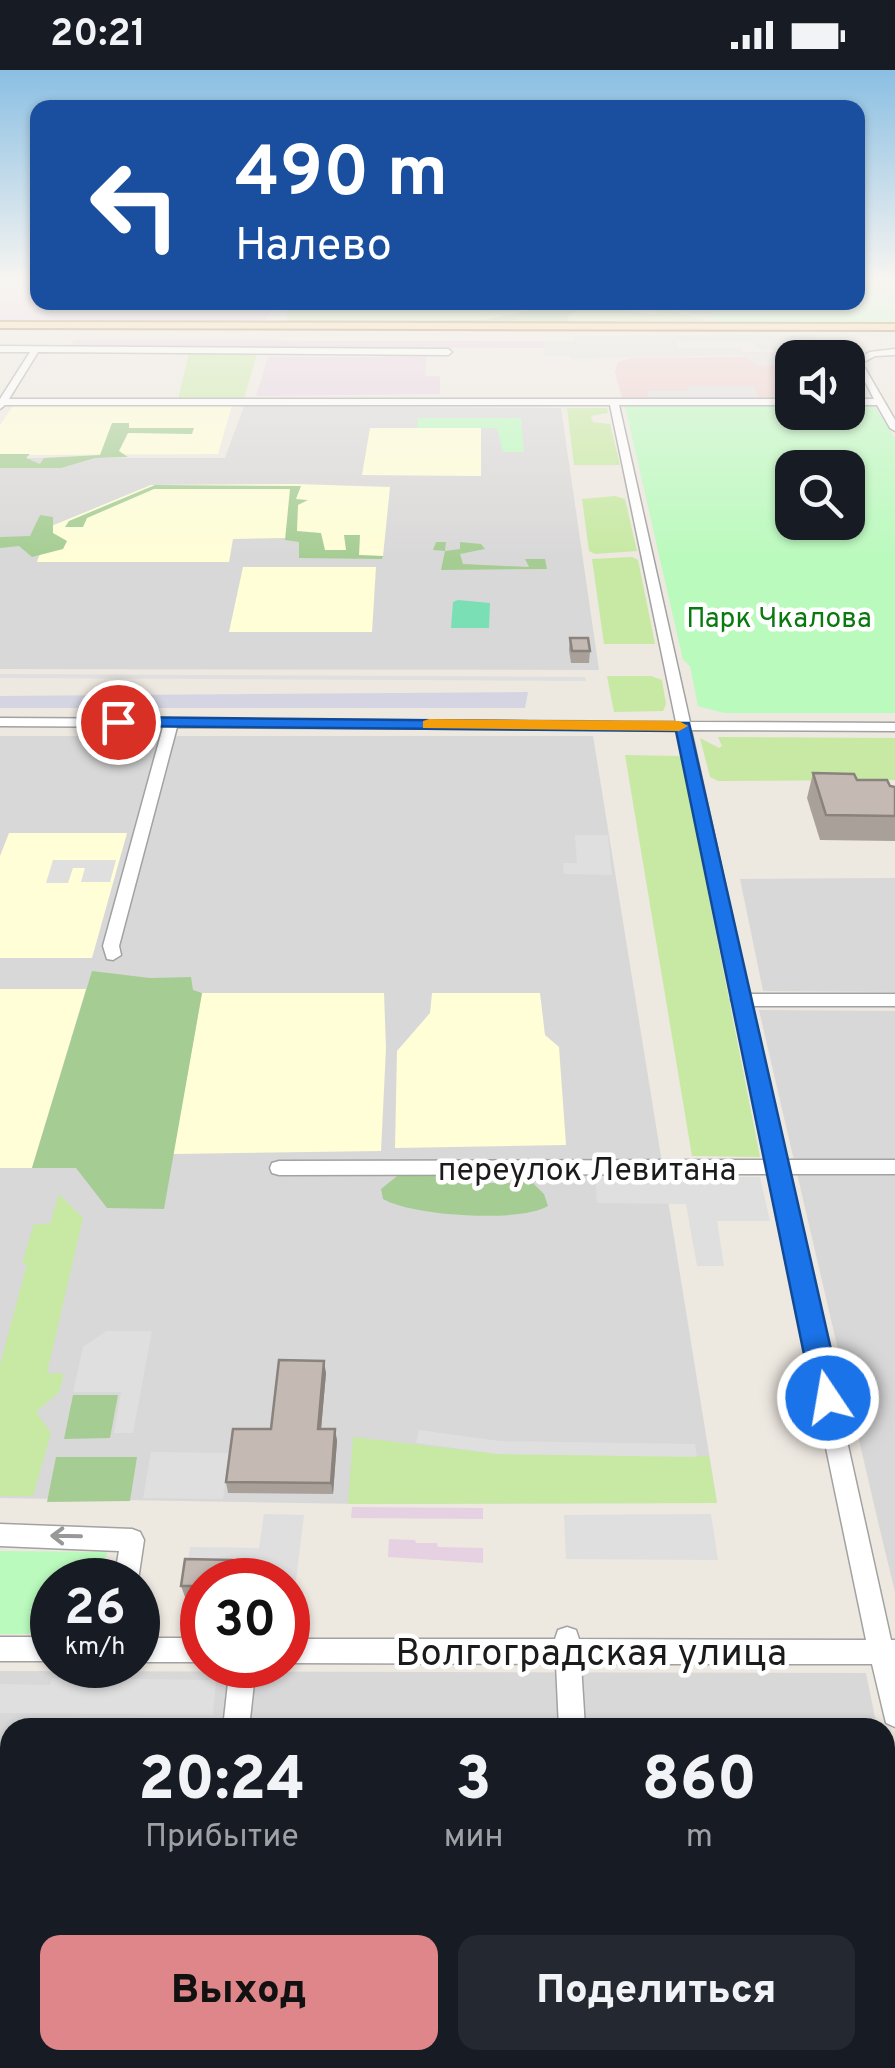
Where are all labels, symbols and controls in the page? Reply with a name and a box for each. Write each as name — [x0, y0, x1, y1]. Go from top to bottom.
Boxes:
text: 20:21 — [50, 11, 146, 60]
text: 490 m — [235, 132, 448, 221]
icon: left — [70, 140, 200, 270]
text: Налево — [235, 219, 392, 276]
map controls — [775, 340, 865, 540]
button: sound — [775, 340, 865, 430]
button: search — [775, 450, 865, 540]
park label: Парк Чкалова — [686, 602, 872, 638]
pin — [76, 680, 161, 765]
icon: arrive — [91, 695, 146, 750]
street label: переулок Левитана — [438, 1152, 736, 1192]
position arrow — [776, 1346, 880, 1450]
one-way arrow — [51, 1526, 84, 1546]
speed limit sign: 30 — [180, 1558, 310, 1688]
text: 26 — [64, 1579, 126, 1642]
street label: Волгоградская улица — [395, 1631, 787, 1680]
text: km/h — [65, 1632, 125, 1664]
text: 20:24 — [138, 1745, 306, 1821]
text: 3 — [456, 1745, 492, 1821]
text: 860 — [642, 1745, 757, 1821]
text: Прибытие — [145, 1818, 299, 1858]
text: мин — [444, 1818, 503, 1858]
text: m — [686, 1818, 713, 1858]
button: Выход — [40, 1935, 438, 2050]
button: Поделиться — [458, 1935, 855, 2050]

